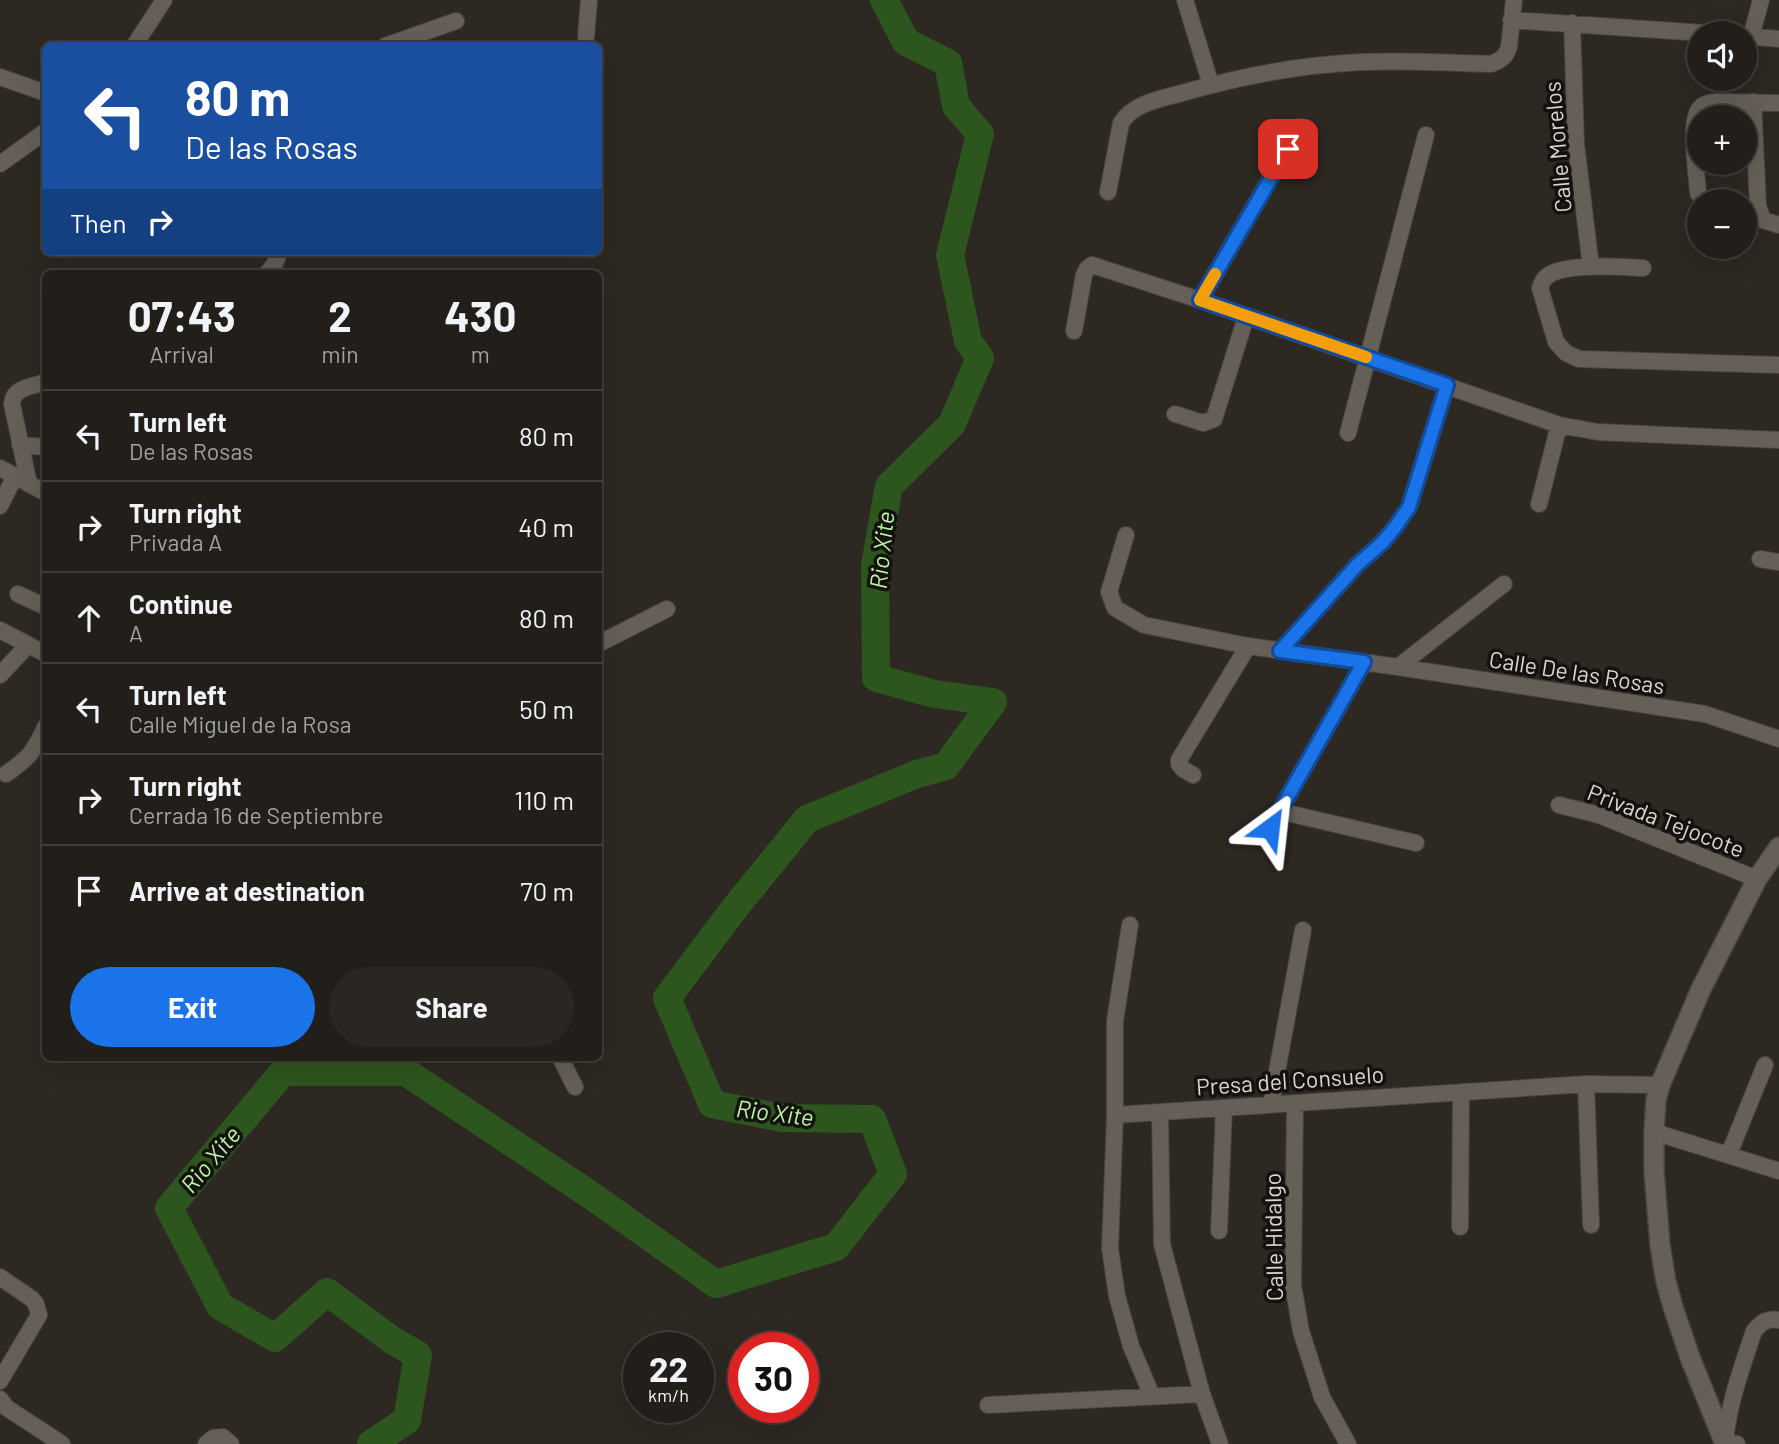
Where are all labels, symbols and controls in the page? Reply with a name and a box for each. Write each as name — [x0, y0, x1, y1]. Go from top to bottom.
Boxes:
map controls — [1687, 21, 1757, 259]
button: sound — [1687, 21, 1757, 91]
text: 80 m — [185, 67, 290, 126]
icon: left — [70, 70, 161, 161]
street label: Calle Morelos — [1537, 80, 1577, 214]
button: + — [1687, 105, 1757, 175]
pin — [1258, 119, 1318, 179]
text: De las Rosas — [185, 127, 358, 165]
icon: arrive — [1269, 130, 1307, 168]
button: − — [1687, 189, 1757, 259]
icon: right — [141, 203, 179, 241]
text: Then — [70, 207, 127, 238]
text: 07:43 — [128, 290, 236, 340]
text: 2 — [328, 290, 352, 340]
text: 430 — [444, 290, 516, 340]
text: Arrival — [150, 340, 214, 368]
text: min — [321, 340, 359, 368]
text: m — [471, 340, 490, 368]
text: Turn left — [129, 406, 227, 437]
icon: left — [70, 417, 108, 455]
text: 80 m — [519, 420, 574, 451]
text: De las Rosas — [129, 437, 253, 465]
text: Turn right — [129, 497, 242, 528]
icon: right — [70, 508, 108, 546]
water label: Rio Xite — [863, 510, 899, 590]
text: 40 m — [518, 511, 574, 542]
text: Privada A — [129, 528, 222, 556]
text: Continue — [129, 588, 233, 619]
icon: ahead — [70, 599, 108, 637]
text: 80 m — [519, 602, 574, 633]
text: A — [129, 619, 143, 647]
street label: Calle De las Rosas — [1487, 644, 1667, 700]
text: Turn left — [129, 679, 227, 710]
icon: left — [70, 690, 108, 728]
text: 50 m — [519, 693, 574, 724]
text: Calle Miguel de la Rosa — [129, 710, 352, 738]
text: Turn right — [129, 770, 242, 801]
street label: Privada Tejocote — [1584, 777, 1748, 863]
icon: right — [70, 781, 108, 819]
text: 110 m — [514, 784, 574, 815]
position arrow — [1233, 791, 1307, 865]
text: Cerrada 16 de Septiembre — [129, 801, 383, 829]
icon: arrive — [70, 872, 108, 910]
text: Arrive at destination — [129, 875, 365, 906]
text: 70 m — [520, 875, 574, 906]
button: Exit — [70, 967, 315, 1047]
button: Share — [329, 967, 574, 1047]
street label: Presa del Consuelo — [1195, 1059, 1385, 1101]
water label: Rio Xite — [735, 1093, 815, 1131]
water label: Rio Xite — [174, 1120, 246, 1198]
street label: Calle Hidalgo — [1258, 1173, 1288, 1301]
speed limit sign: 30 — [728, 1332, 819, 1423]
text: 22 — [649, 1347, 688, 1389]
text: km/h — [648, 1384, 689, 1406]

